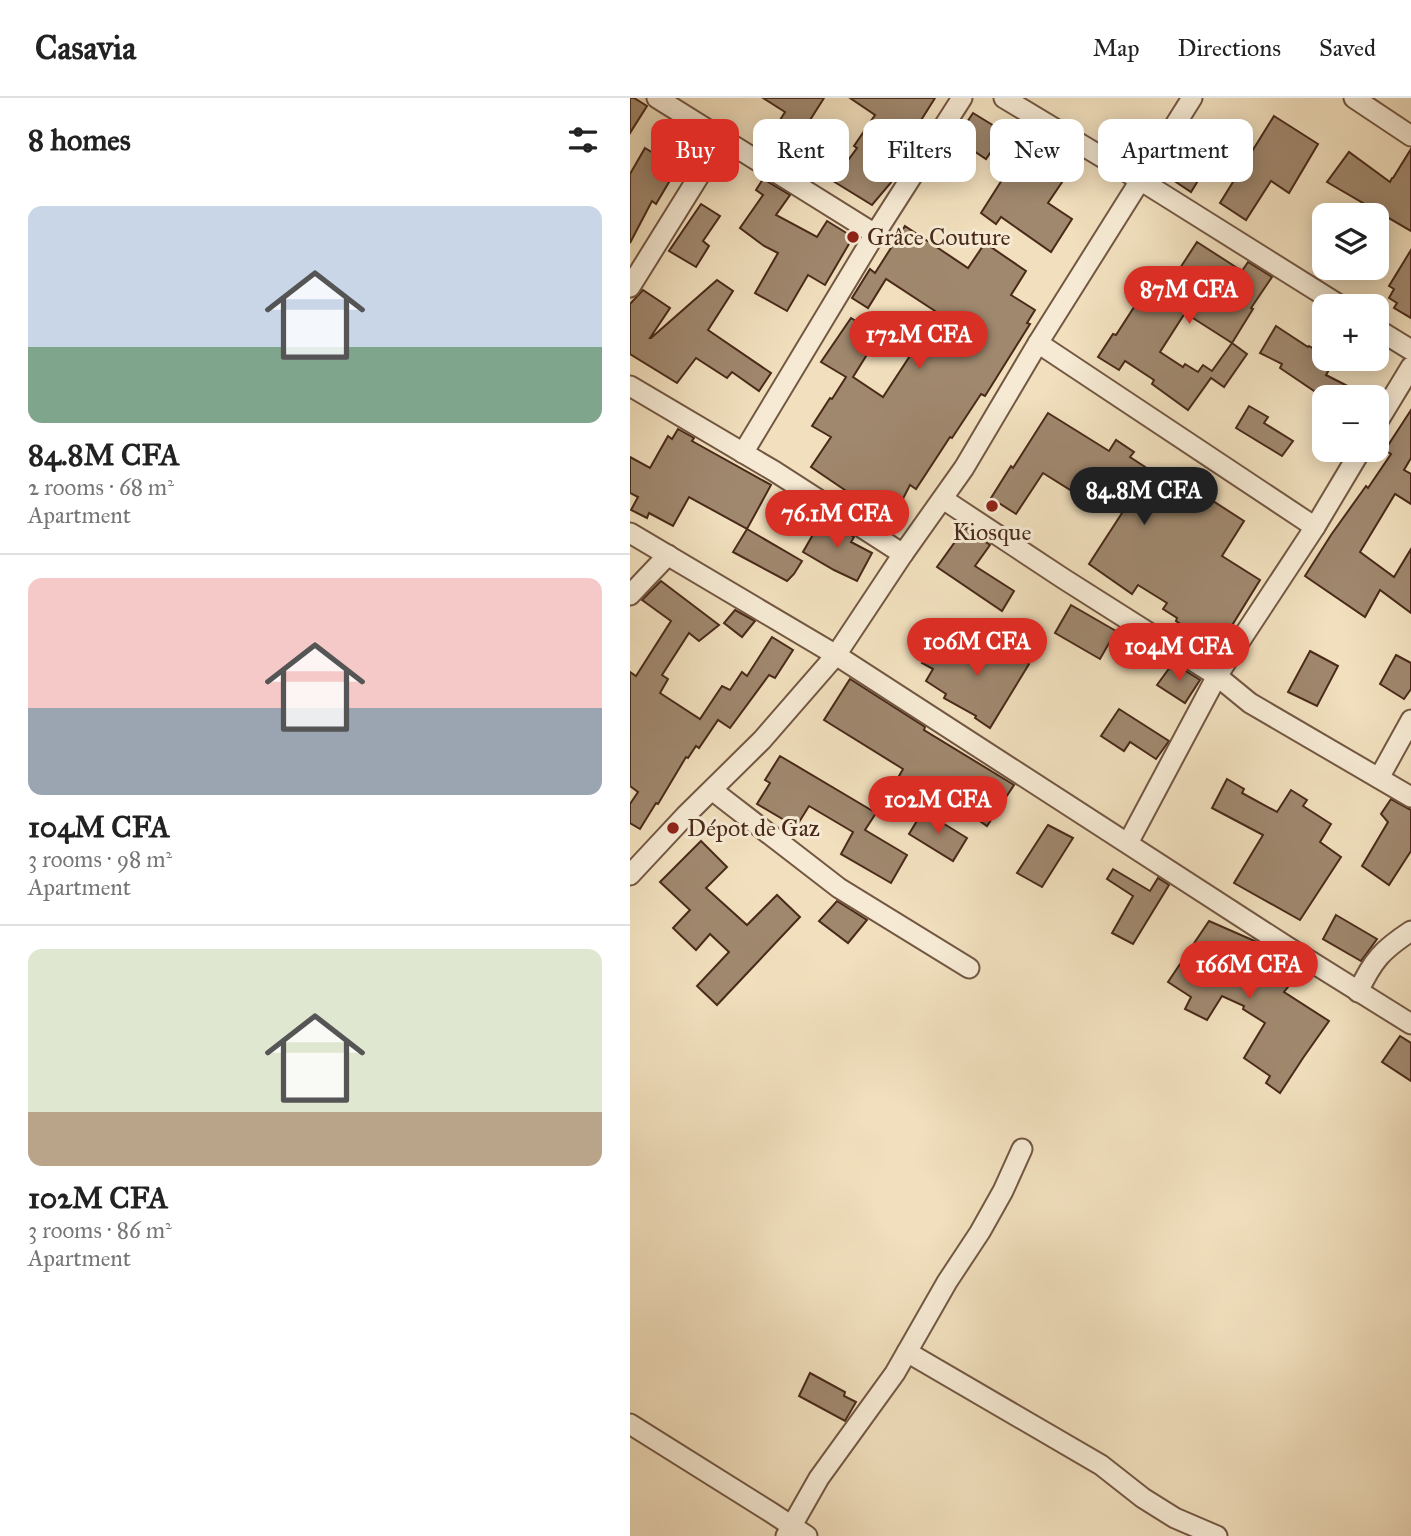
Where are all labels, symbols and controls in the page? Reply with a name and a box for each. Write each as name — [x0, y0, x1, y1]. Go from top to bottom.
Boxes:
text: Casavia — [35, 28, 136, 68]
text: Map — [1093, 33, 1140, 63]
text: Directions — [1178, 33, 1281, 63]
text: Saved — [1319, 33, 1376, 63]
chip: Buy — [651, 119, 739, 182]
chip: Rent — [753, 119, 849, 182]
chip: Filters — [863, 119, 976, 182]
chip: New — [990, 119, 1084, 182]
chip: Apartment — [1098, 119, 1253, 182]
icon: filters — [564, 121, 602, 159]
text: 8 homes — [28, 122, 131, 158]
map controls — [1312, 203, 1389, 462]
button: layers — [1312, 203, 1389, 280]
place label: Grâce Couture — [867, 222, 1011, 252]
marker: Grâce Couture — [845, 229, 861, 245]
icon: home — [252, 252, 378, 378]
pin: 87M CFA — [1124, 266, 1254, 326]
text: 87M CFA — [1140, 275, 1238, 303]
button: + — [1312, 294, 1389, 371]
pin: 172M CFA — [847, 312, 991, 371]
text: 172M CFA — [866, 320, 972, 348]
button: − — [1312, 385, 1389, 462]
text: 84.8M CFA — [28, 437, 180, 473]
pin: 84.8M CFA — [1064, 468, 1224, 527]
text: 2 rooms · 68 m² — [28, 473, 174, 501]
text: 84.8M CFA — [1086, 476, 1202, 504]
pin: 76.1M CFA — [757, 490, 917, 550]
marker: Kiosque — [984, 498, 1000, 514]
text: 76.1M CFA — [781, 499, 893, 527]
text: Apartment — [28, 501, 131, 529]
place label: Kiosque — [953, 517, 1031, 547]
pin: 106M CFA — [905, 618, 1049, 678]
icon: home — [252, 624, 378, 750]
pin: 104M CFA — [1107, 624, 1251, 683]
text: 106M CFA — [923, 627, 1031, 655]
text: 104M CFA — [1125, 632, 1233, 660]
pin: 102M CFA — [866, 776, 1010, 836]
text: 102M CFA — [884, 785, 992, 813]
text: 104M CFA — [28, 809, 170, 845]
place label: Dépot de Gaz — [687, 813, 820, 843]
marker: Dépot de Gaz — [665, 820, 681, 836]
text: 3 rooms · 98 m² — [28, 845, 172, 873]
text: Apartment — [28, 873, 131, 901]
pin: 166M CFA — [1177, 942, 1321, 1001]
text: 166M CFA — [1196, 950, 1302, 978]
icon: home — [252, 995, 378, 1121]
text: 102M CFA — [28, 1180, 168, 1216]
text: 3 rooms · 86 m² — [28, 1216, 172, 1244]
text: Apartment — [28, 1244, 131, 1272]

